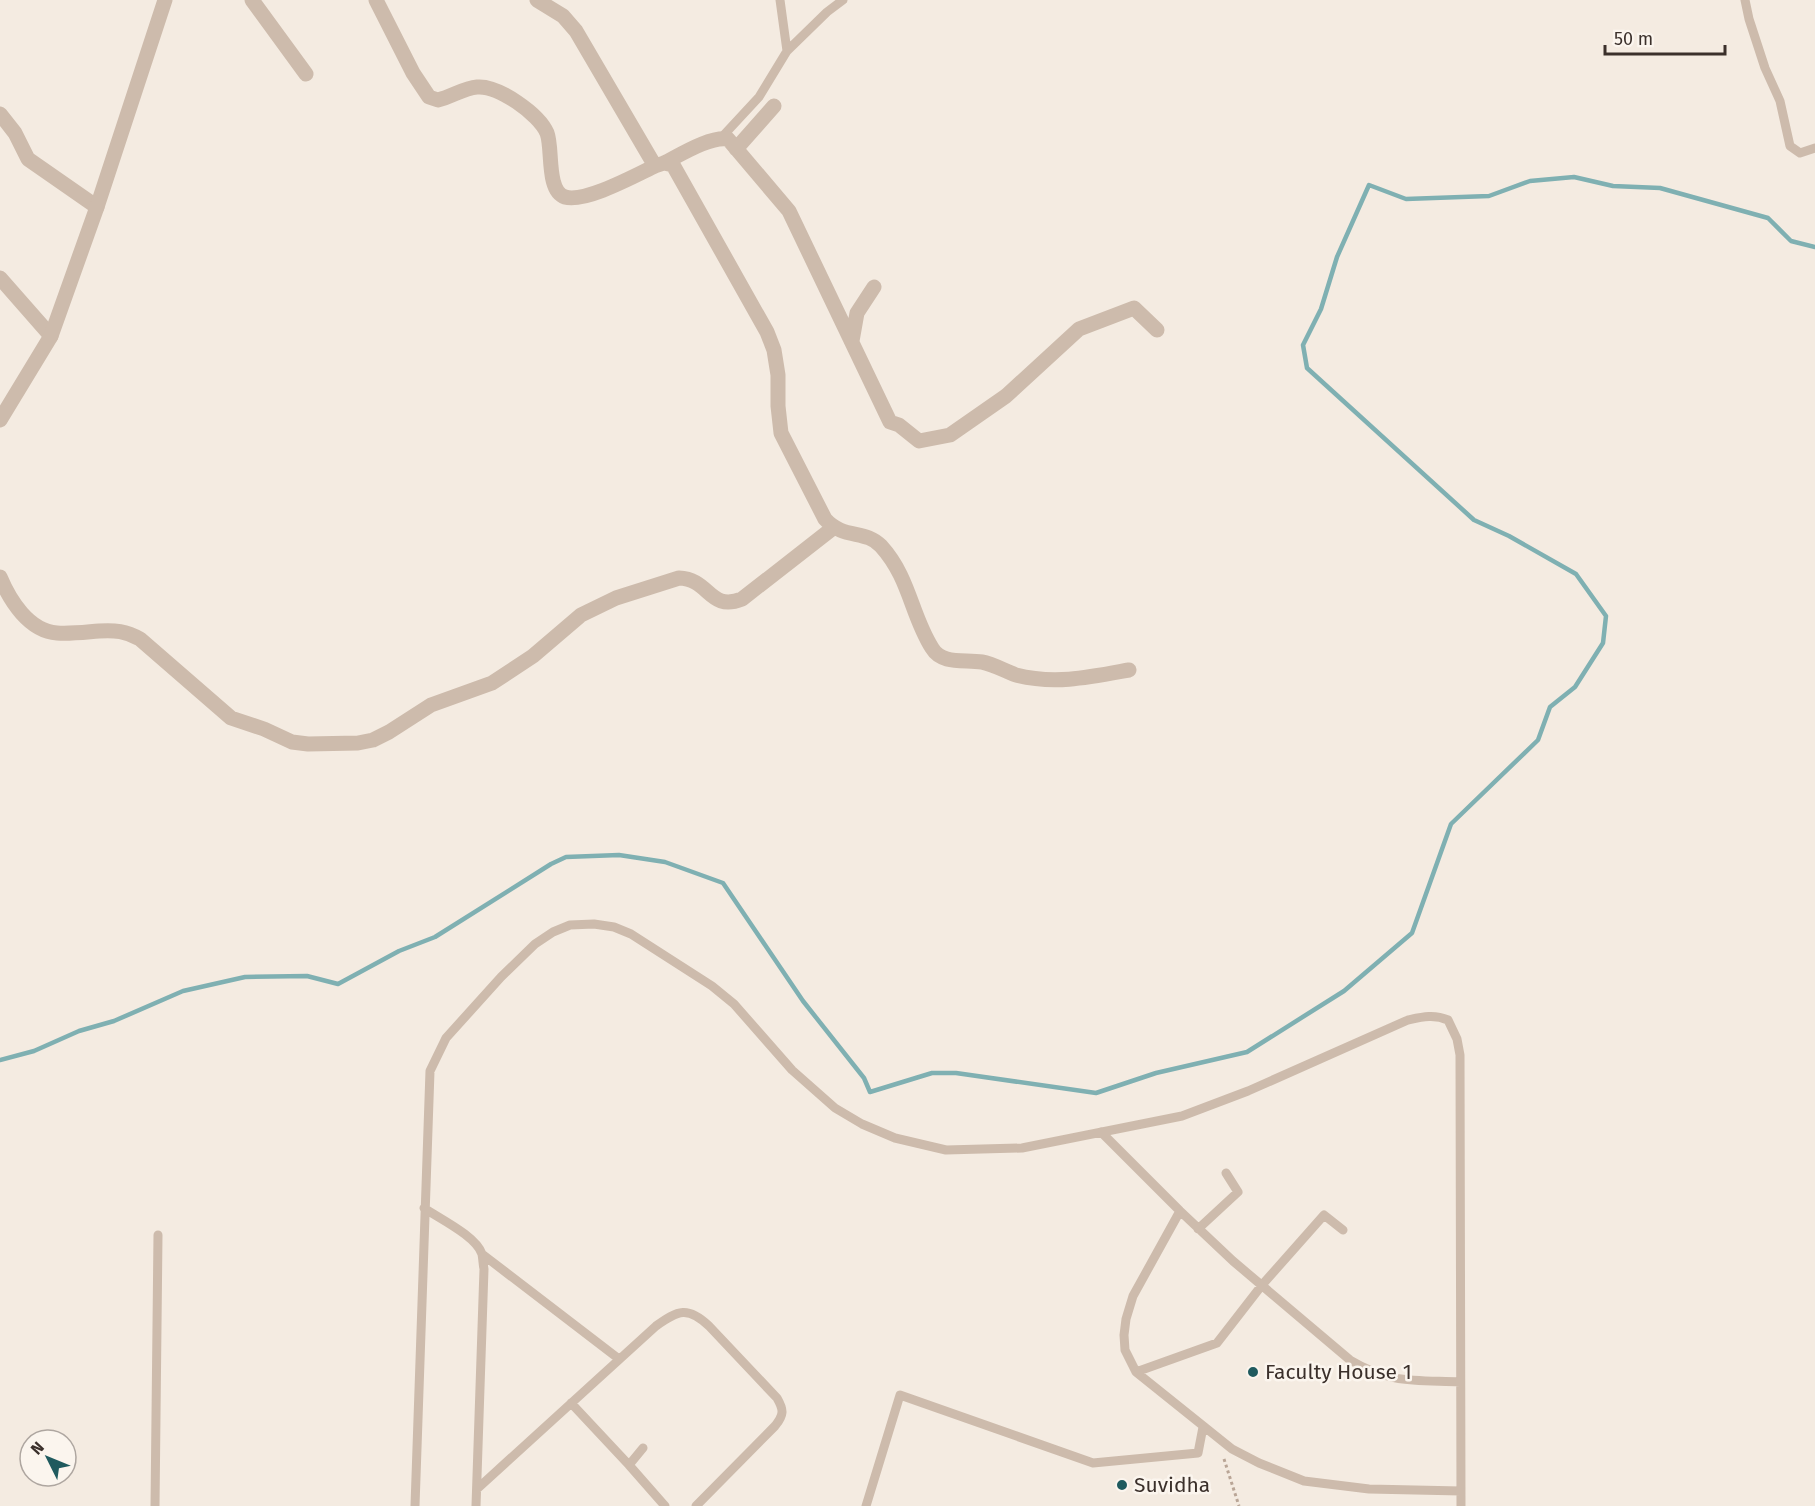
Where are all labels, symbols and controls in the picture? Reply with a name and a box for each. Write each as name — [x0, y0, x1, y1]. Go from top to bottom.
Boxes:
scale bar — [1605, 18, 1725, 56]
text: 50 m — [1614, 28, 1653, 50]
place label: Faculty House 1 — [1265, 1359, 1412, 1385]
marker: Faculty House 1 — [1246, 1365, 1260, 1379]
north arrow — [18, 1428, 78, 1488]
text: N — [27, 1438, 48, 1458]
place label: Suvidha — [1134, 1472, 1210, 1498]
marker: Suvidha — [1115, 1478, 1129, 1492]

